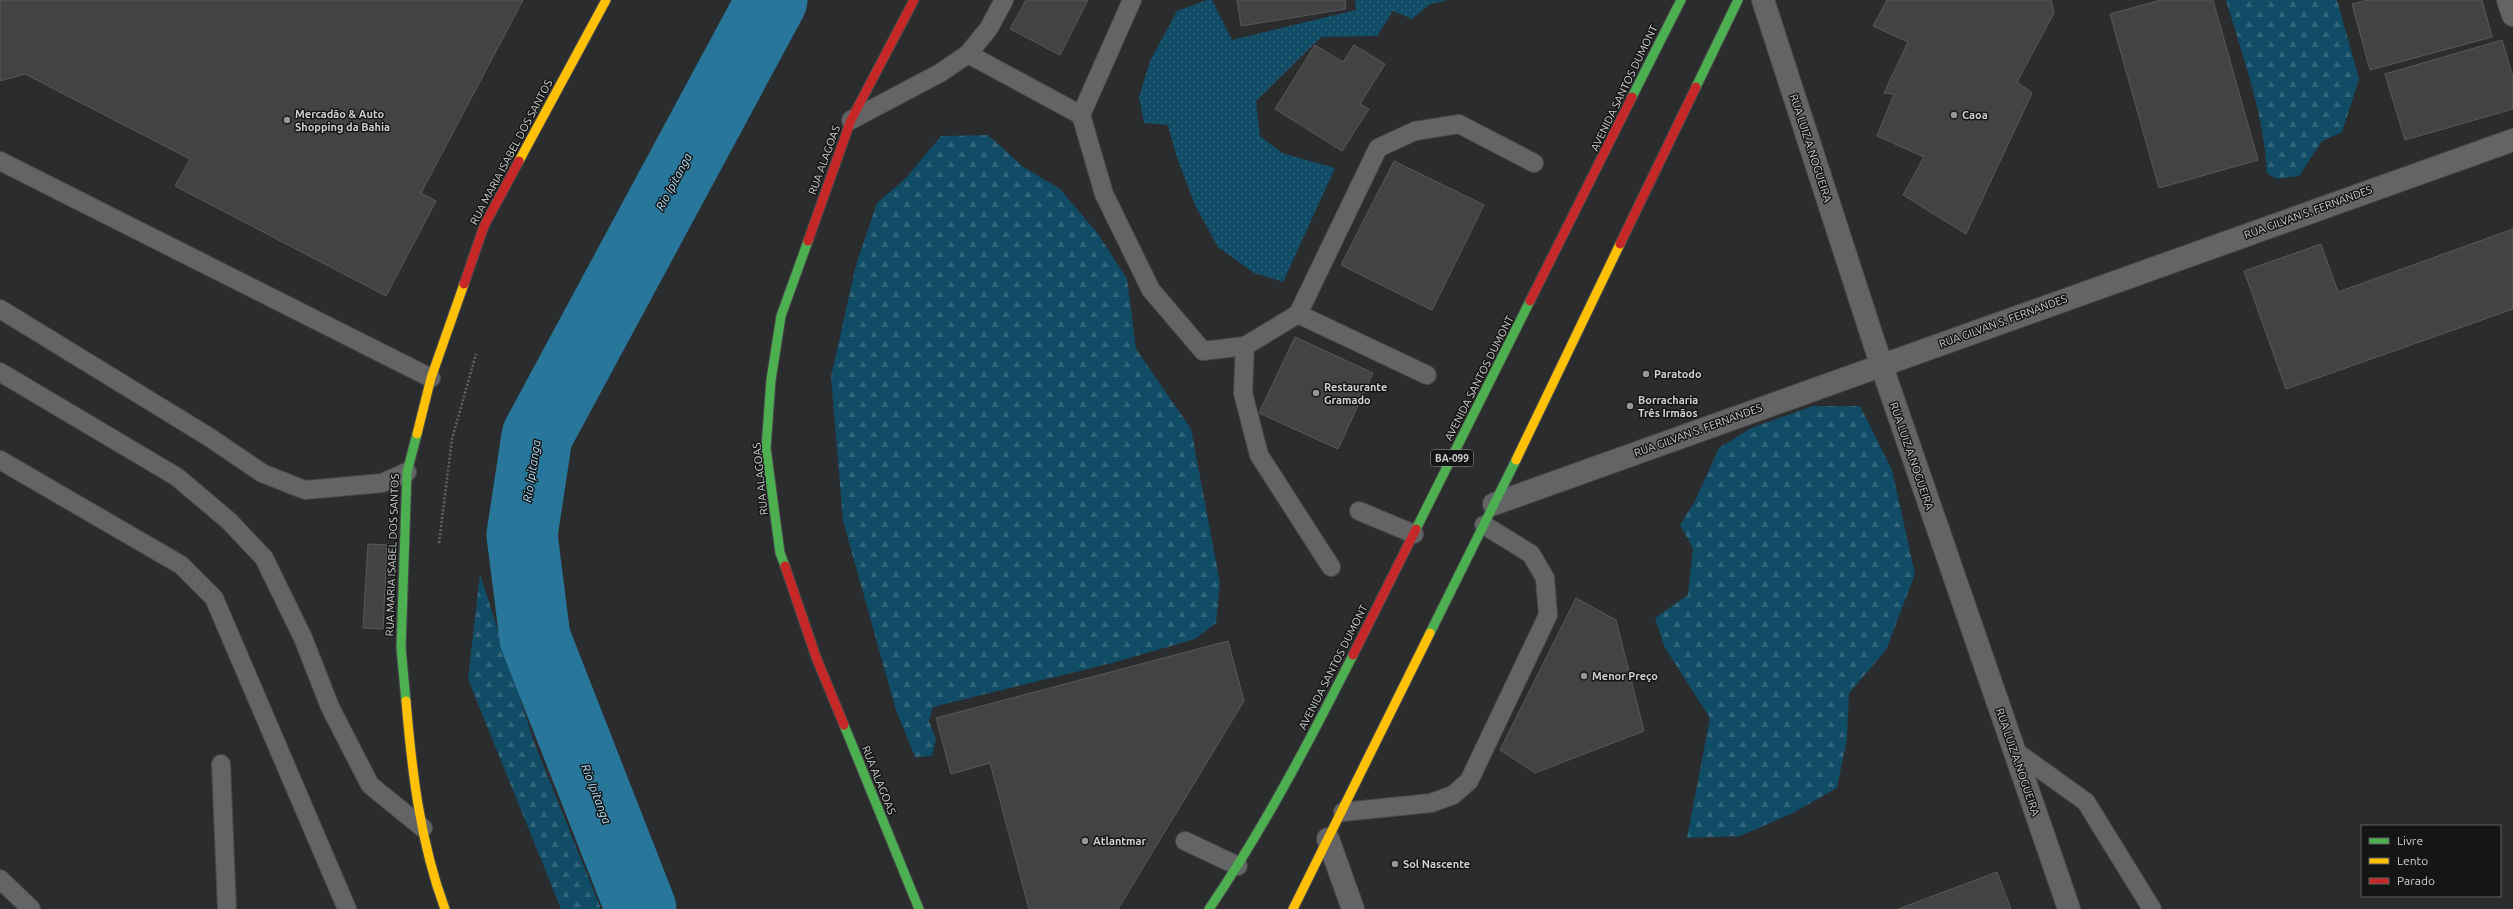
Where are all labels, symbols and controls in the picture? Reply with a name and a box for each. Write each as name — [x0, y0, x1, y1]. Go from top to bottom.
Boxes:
street label: AVENIDA SANTOS DUMONT — [1588, 23, 1660, 153]
street label: RUA MARIA ISABEL DOS SANTOS — [468, 77, 555, 227]
street label: RUA LUIZ A.NOGUEIRA — [1788, 92, 1834, 205]
place label: Mercadão & Auto Shopping da Bahia — [295, 108, 390, 133]
place label: Caoa — [1962, 109, 1988, 121]
marker: Caoa — [1949, 110, 1959, 120]
marker: Mercadão & Auto Shopping da Bahia — [282, 115, 292, 125]
street label: RUA ALAGOAS — [806, 123, 842, 196]
water label: Rio Ipitanga — [653, 151, 694, 213]
street label: RUA GILVAN S. FERNANDES — [2242, 183, 2374, 241]
street label: RUA GILVAN S. FERNANDES — [1937, 292, 2069, 350]
street label: AVENIDA SANTOS DUMONT — [1442, 314, 1516, 442]
place label: Paratodo — [1654, 368, 1702, 380]
marker: Paratodo — [1641, 369, 1651, 379]
place label: Restaurante Gramado — [1324, 381, 1387, 406]
marker: Restaurante Gramado — [1311, 388, 1321, 398]
place label: Borracharia Três Irmãos — [1638, 394, 1698, 419]
street label: RUA LUIZ A.NOGUEIRA — [1888, 400, 1936, 512]
marker: Borracharia Três Irmãos — [1625, 401, 1635, 411]
street label: RUA GILVAN S. FERNANDES — [1632, 401, 1764, 459]
water label: Rio Ipitanga — [520, 438, 543, 503]
street label: RUA ALAGOAS — [750, 442, 770, 516]
road number: BA-099 — [1431, 450, 1473, 466]
street label: RUA MARIA ISABEL DOS SANTOS — [383, 473, 401, 636]
street label: AVENIDA SANTOS DUMONT — [1296, 603, 1370, 731]
place label: Menor Preço — [1592, 670, 1658, 682]
marker: Menor Preço — [1579, 671, 1589, 681]
street label: RUA LUIZ A.NOGUEIRA — [1994, 706, 2042, 818]
street label: RUA ALAGOAS — [860, 744, 898, 816]
water label: Rio Ipitanga — [579, 762, 614, 826]
legend — [2361, 825, 2501, 897]
text: Livre — [2397, 834, 2423, 847]
place label: Atlantmar — [1093, 835, 1147, 847]
marker: Atlantmar — [1080, 836, 1090, 846]
text: Lento — [2397, 854, 2428, 867]
place label: Sol Nascente — [1403, 858, 1470, 870]
marker: Sol Nascente — [1390, 859, 1400, 869]
text: Parado — [2397, 874, 2435, 887]

